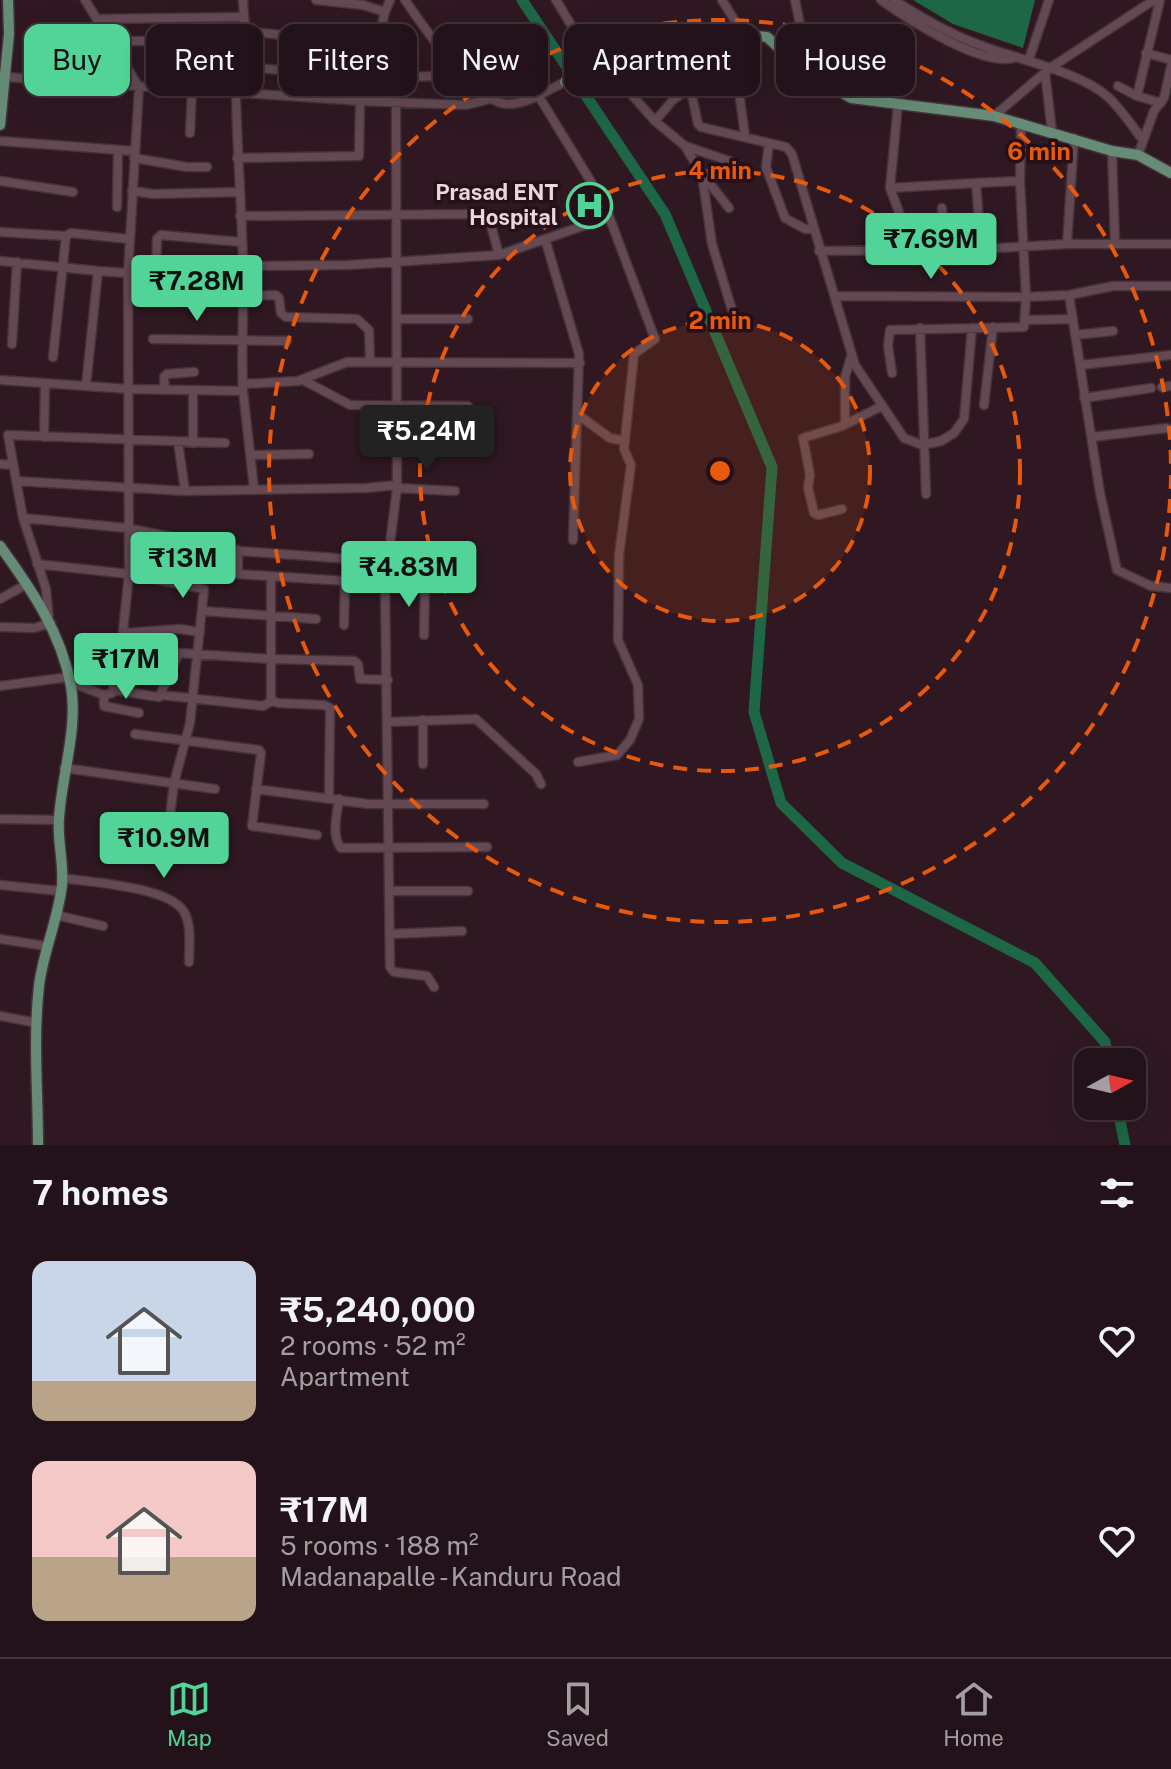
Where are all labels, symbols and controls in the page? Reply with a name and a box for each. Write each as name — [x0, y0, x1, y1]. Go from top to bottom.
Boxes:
chip: Buy — [24, 24, 130, 96]
chip: Rent — [146, 24, 263, 96]
chip: Filters — [279, 24, 417, 96]
chip: New — [433, 24, 548, 96]
chip: Apartment — [564, 24, 760, 96]
chip: House — [776, 24, 915, 96]
text: 6 min — [1007, 137, 1071, 165]
text: 4 min — [688, 156, 752, 184]
place label: Prasad ENT Hospital — [435, 179, 558, 230]
hospital icon: Prasad ENT Hospital — [565, 181, 613, 229]
pin: ₹7.69M — [866, 213, 996, 281]
text: ₹7.69M — [883, 223, 979, 254]
pin: ₹7.28M — [132, 255, 262, 323]
text: ₹7.28M — [149, 265, 245, 296]
text: 2 min — [689, 306, 751, 334]
pin: ₹5.24M — [362, 405, 492, 473]
text: ₹5.24M — [377, 415, 477, 446]
centre of rings — [706, 457, 734, 485]
pin: ₹13M — [136, 532, 230, 600]
pin: ₹4.83M — [344, 541, 474, 609]
text: ₹13M — [149, 542, 218, 573]
text: ₹4.83M — [359, 551, 459, 582]
pin: ₹17M — [79, 633, 173, 701]
text: ₹17M — [92, 643, 160, 674]
pin: ₹10.9M — [99, 812, 229, 880]
text: ₹10.9M — [118, 822, 210, 853]
north arrow — [1074, 1048, 1146, 1120]
map controls — [1074, 1048, 1146, 1120]
icon: filters — [1095, 1171, 1139, 1215]
text: 7 homes — [32, 1173, 169, 1213]
text: ₹5,240,000 — [280, 1290, 476, 1330]
icon: home — [96, 1293, 192, 1389]
icon: heart — [1095, 1319, 1139, 1363]
text: 2 rooms · 52 m² — [280, 1330, 466, 1361]
text: Apartment — [280, 1361, 410, 1392]
text: ₹17M — [280, 1490, 369, 1530]
icon: home — [96, 1493, 192, 1589]
icon: heart — [1095, 1519, 1139, 1563]
text: 5 rooms · 188 m² — [280, 1530, 479, 1561]
text: Madanapalle - Kanduru Road — [280, 1561, 622, 1592]
tab: Map — [167, 1677, 212, 1751]
tab: Saved — [546, 1677, 609, 1751]
tab: Home — [943, 1677, 1004, 1751]

